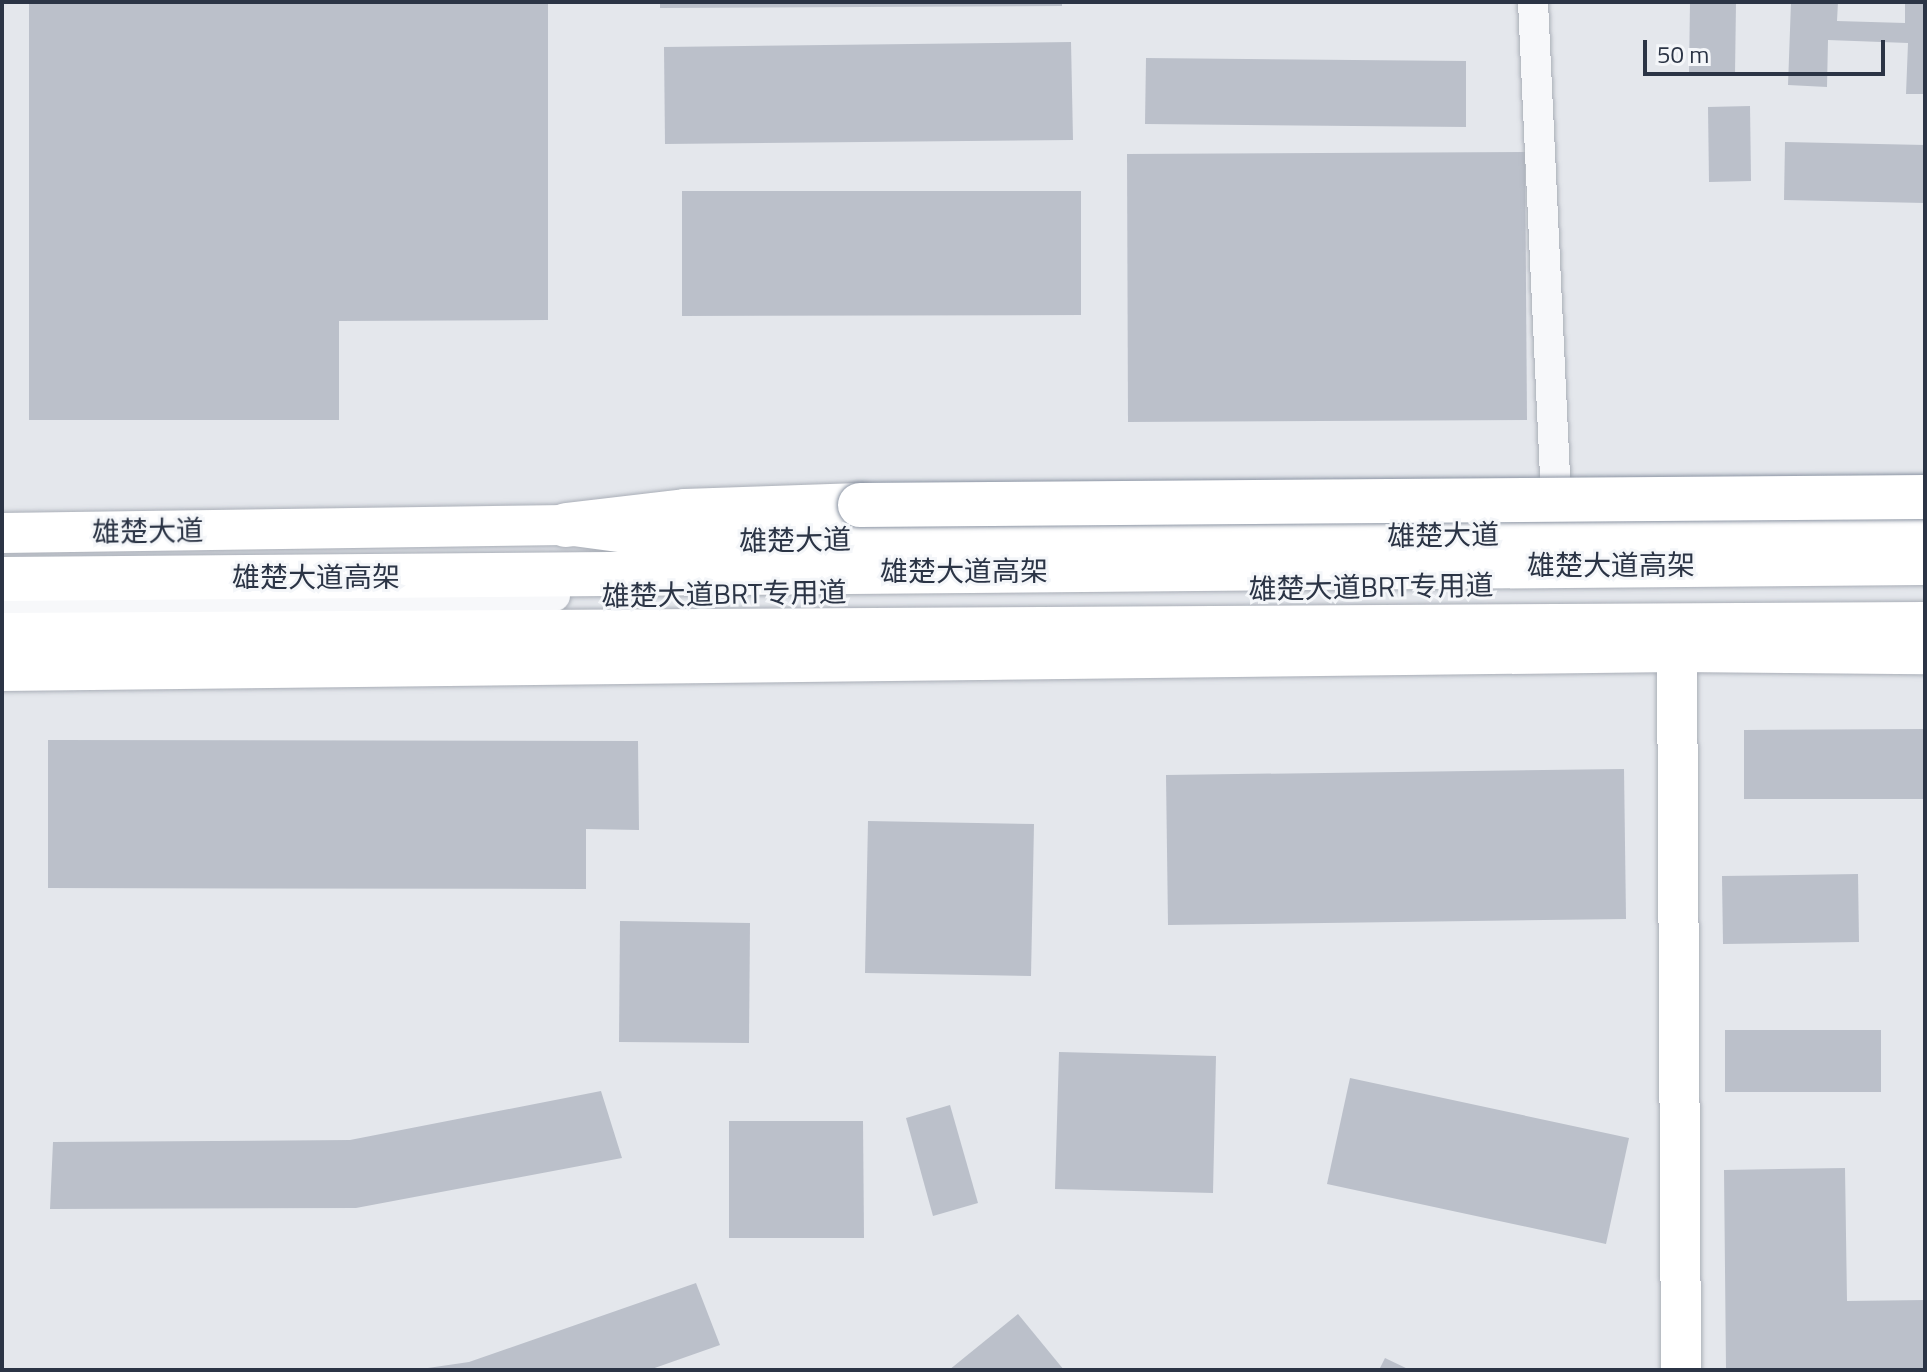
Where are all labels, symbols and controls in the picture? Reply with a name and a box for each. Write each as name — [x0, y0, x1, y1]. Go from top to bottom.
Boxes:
scale bar — [1647, 24, 1889, 74]
text: 50 m — [1657, 36, 1709, 72]
street label: 雄楚大道 — [92, 513, 204, 549]
street label: 雄楚大道 — [1387, 517, 1499, 553]
street label: 雄楚大道 — [739, 522, 851, 558]
street label: 雄楚大道高架 — [1527, 548, 1695, 582]
street label: 雄楚大道高架 — [880, 554, 1048, 588]
street label: 雄楚大道高架 — [232, 560, 400, 594]
street label: 雄楚大道BRT专用道 — [1248, 568, 1494, 606]
street label: 雄楚大道BRT专用道 — [601, 575, 847, 613]

